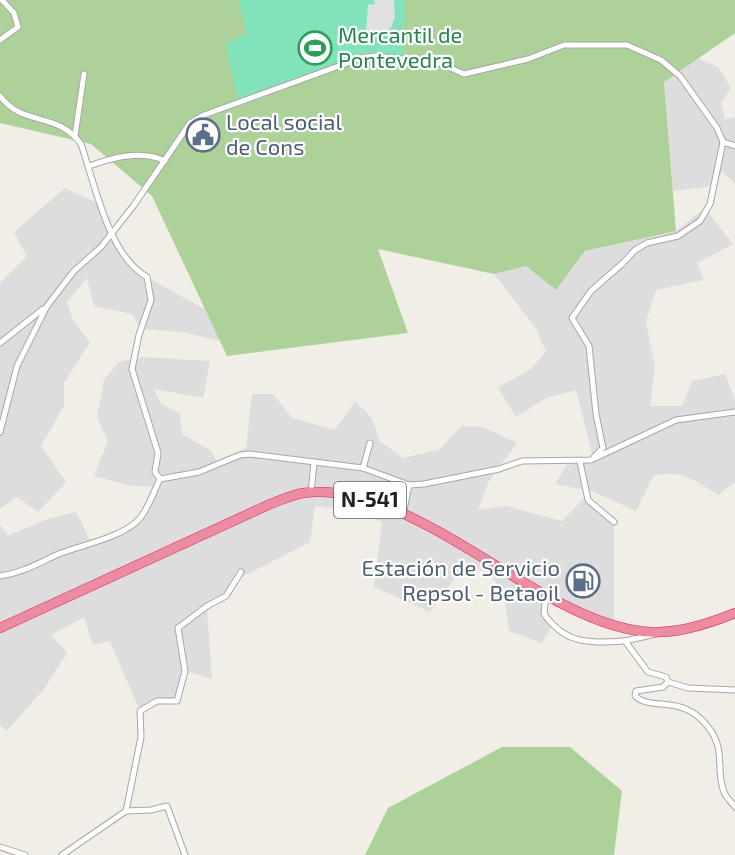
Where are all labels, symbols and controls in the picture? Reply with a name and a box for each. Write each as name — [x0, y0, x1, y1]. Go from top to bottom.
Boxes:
place label: Mercantil de Pontevedra — [338, 21, 462, 72]
sports icon: Mercantil de Pontevedra — [297, 30, 333, 66]
place label: Local social de Cons — [226, 108, 342, 159]
public building icon: Local social de Cons — [185, 117, 221, 153]
road number: N-541 — [334, 482, 406, 518]
place label: Estación de Servicio Repsol - Betaoil — [362, 554, 560, 605]
fuel station icon: Estación de Servicio Repsol - Betaoil — [565, 563, 601, 599]

